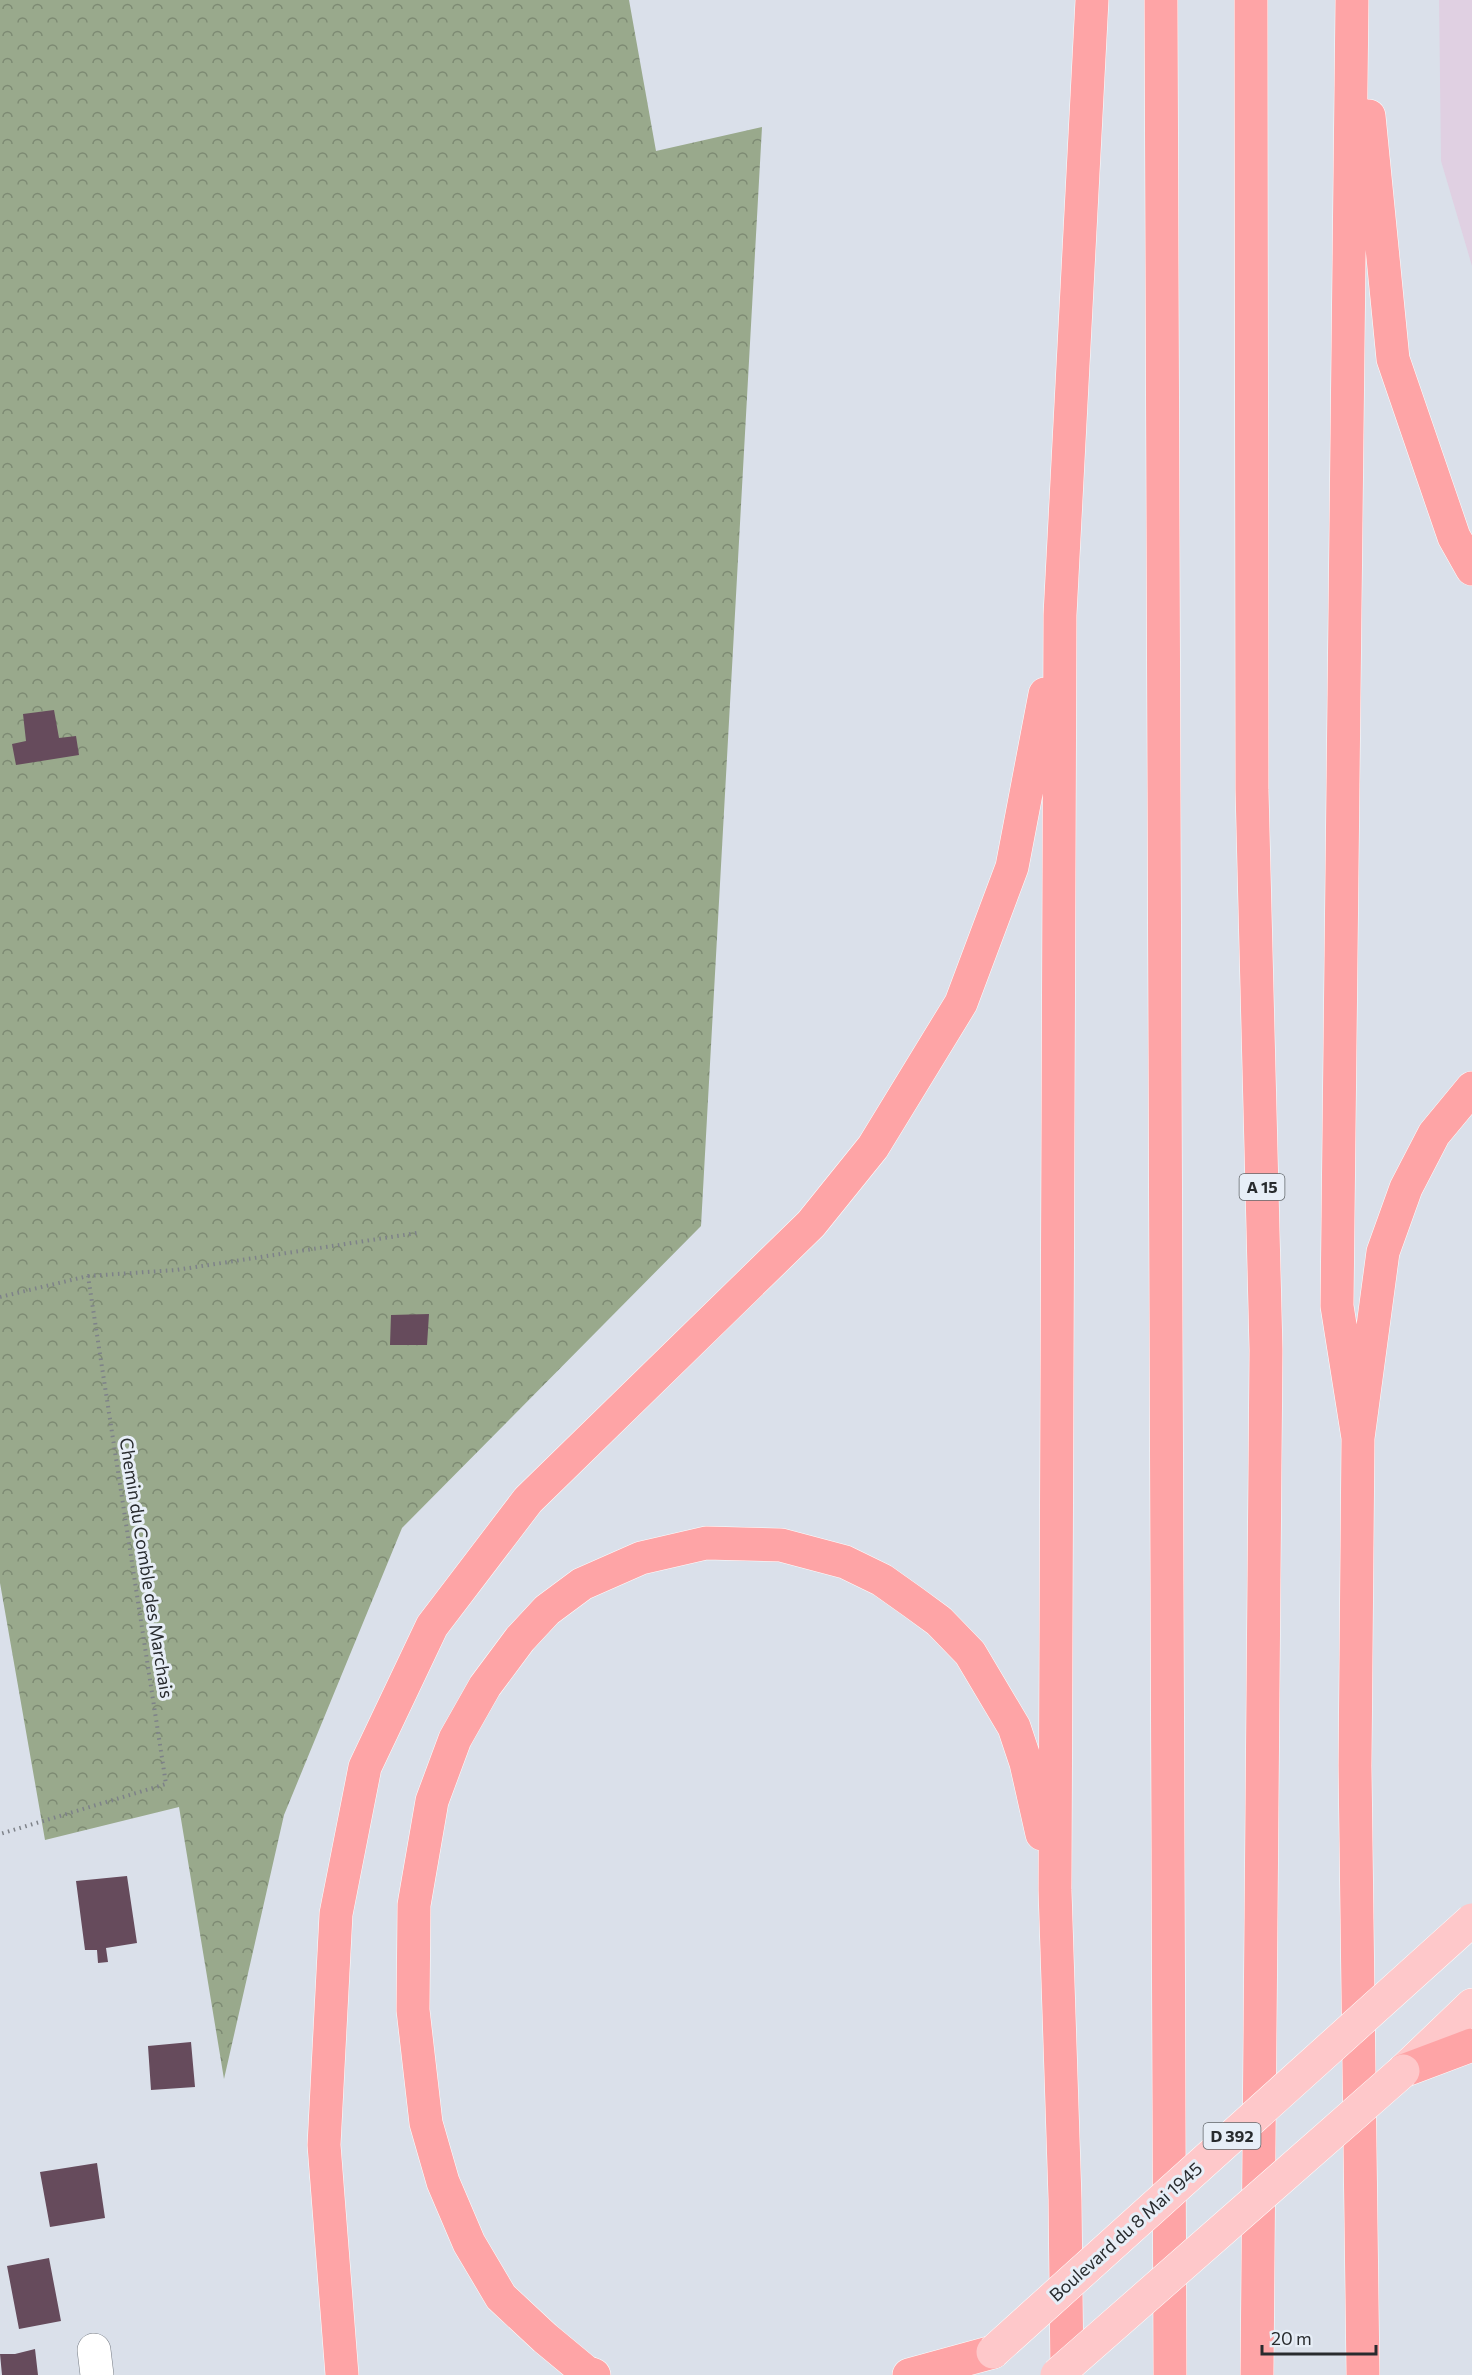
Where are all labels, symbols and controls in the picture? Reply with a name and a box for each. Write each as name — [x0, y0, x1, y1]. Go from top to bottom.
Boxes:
road number: A 15 — [1240, 1174, 1284, 1200]
street label: Chemin du Comble des Marchais — [116, 1436, 178, 1700]
road number: D 392 — [1204, 2123, 1260, 2149]
street label: Boulevard du 8 Mai 1945 — [1044, 2157, 1206, 2306]
scale bar — [1262, 2318, 1376, 2356]
text: 20 m — [1271, 2327, 1312, 2349]

